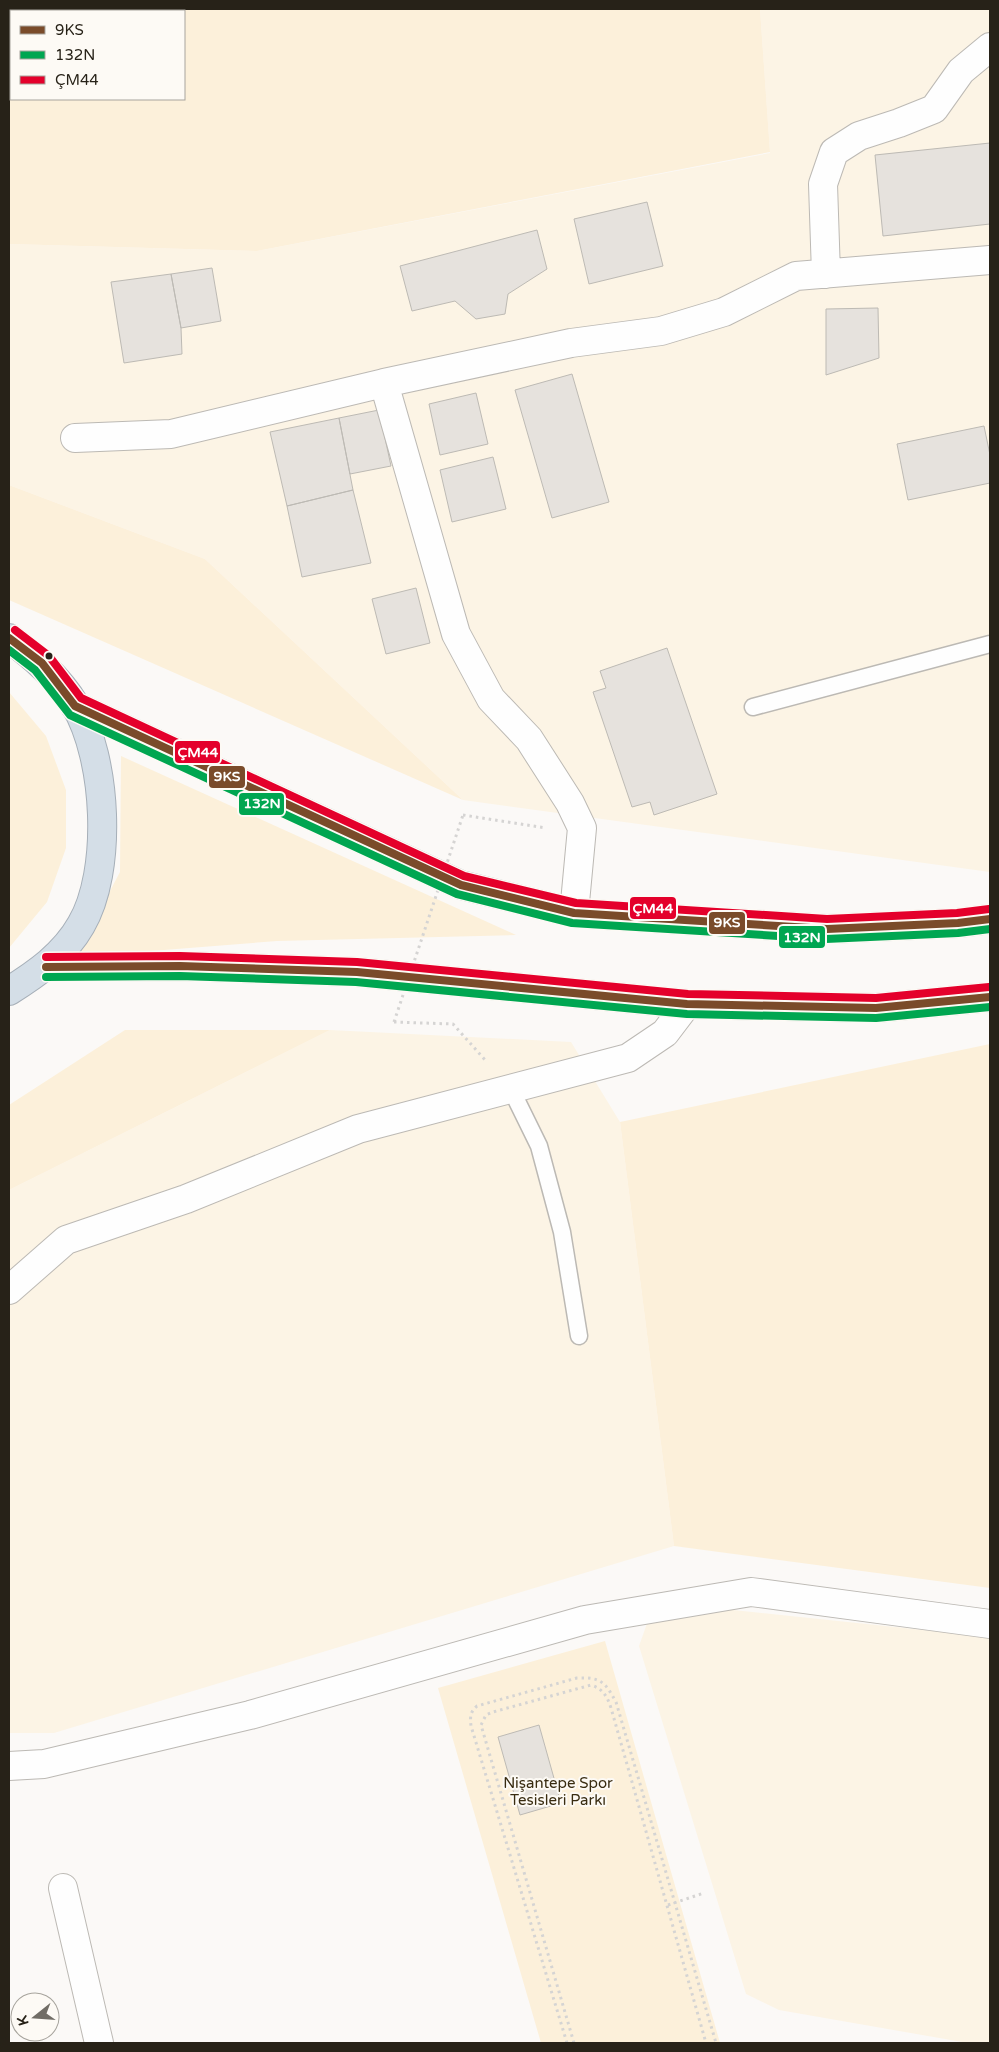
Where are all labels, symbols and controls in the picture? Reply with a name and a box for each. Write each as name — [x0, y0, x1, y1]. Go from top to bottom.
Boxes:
legend — [10, 10, 185, 100]
text: 9KS — [55, 21, 84, 39]
text: 132N — [55, 46, 95, 64]
text: ÇM44 — [55, 71, 99, 89]
unlabelled marker — [44, 651, 54, 661]
line badge: ÇM44 — [174, 740, 221, 764]
text: ÇM44 — [178, 744, 219, 761]
line badge: 9KS — [208, 765, 246, 789]
text: 9KS — [214, 768, 241, 785]
line badge: 132N — [238, 792, 285, 816]
text: 132N — [243, 795, 281, 812]
line badge: ÇM44 — [629, 896, 677, 920]
text: ÇM44 — [633, 900, 674, 917]
line badge: 9KS — [708, 911, 746, 935]
text: 9KS — [714, 914, 741, 931]
line badge: 132N — [778, 925, 826, 949]
text: 132N — [783, 929, 821, 946]
park label: Nişantepe Spor Tesisleri Parkı — [503, 1774, 613, 1809]
north arrow — [10, 1992, 60, 2042]
text: K — [13, 2013, 33, 2028]

